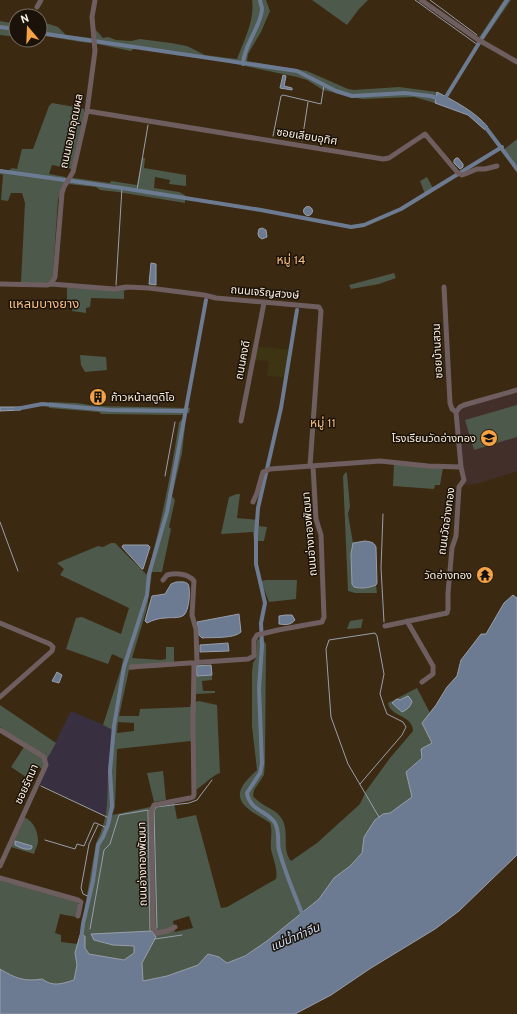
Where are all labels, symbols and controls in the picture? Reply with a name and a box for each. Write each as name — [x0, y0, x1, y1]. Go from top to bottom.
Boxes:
north arrow — [8, 8, 48, 48]
text: N — [19, 12, 31, 27]
street label: ถนนเอนกอุดมผล — [57, 93, 87, 170]
street label: ซอยเลียบอุทิศ — [275, 125, 338, 149]
district label: หมู่ 14 — [277, 253, 305, 269]
street label: ถนนเจริญสวงษ์ — [230, 283, 300, 303]
district label: แหลมบางยาง — [9, 297, 79, 313]
street label: ซอยบ้านสวน — [430, 323, 446, 379]
street label: ถนนคงดี — [232, 339, 254, 381]
building icon: ก้าวหน้าสตูดิโอ — [88, 387, 108, 407]
place label: ก้าวหน้าสตูดิโอ — [111, 391, 175, 405]
district label: หมู่ 11 — [310, 416, 336, 432]
school or university icon: โรงเรียนวัดอ่างทอง — [479, 428, 499, 448]
place label: โรงเรียนวัดอ่างทอง — [392, 432, 476, 446]
street label: ถนนวัดอ่างทอง — [435, 486, 459, 556]
street label: ถนนอ่างทองพัฒนา — [299, 491, 321, 577]
temple icon: วัดอ่างทอง — [475, 565, 495, 585]
place label: วัดอ่างทอง — [424, 569, 472, 583]
street label: ซอยรัตนา — [12, 762, 42, 807]
street label: ถนนอ่างทองพัฒนา — [135, 822, 151, 906]
water label: แม่น้ำท่าจีน — [267, 918, 323, 956]

